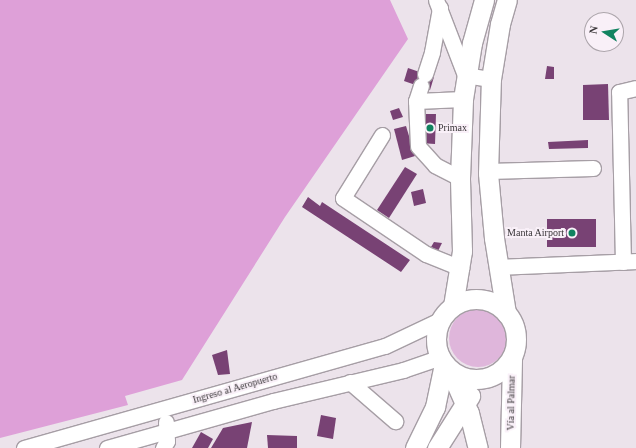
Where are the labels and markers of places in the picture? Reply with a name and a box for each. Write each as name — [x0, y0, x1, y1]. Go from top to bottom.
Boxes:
place label: Primax — [438, 122, 467, 134]
marker: Primax — [425, 123, 435, 133]
place label: Manta Airport — [507, 227, 564, 239]
marker: Manta Airport — [567, 228, 577, 238]

